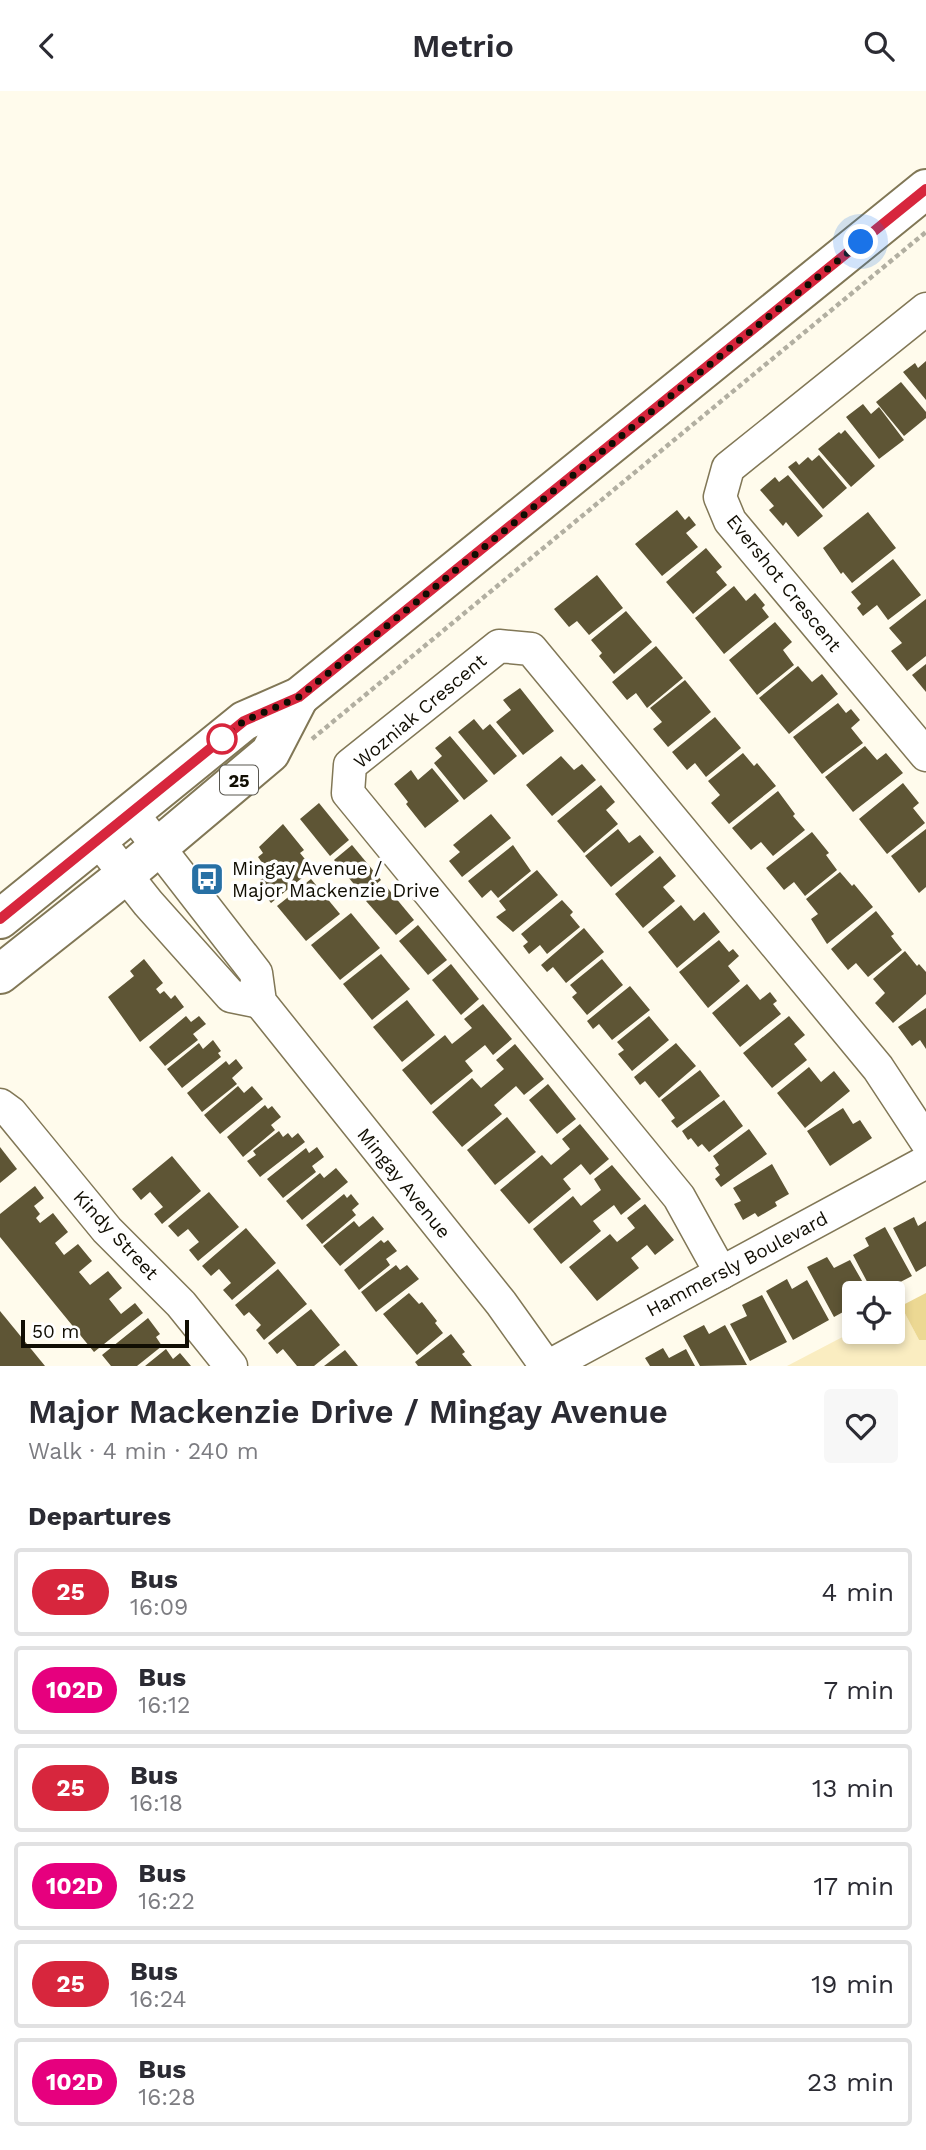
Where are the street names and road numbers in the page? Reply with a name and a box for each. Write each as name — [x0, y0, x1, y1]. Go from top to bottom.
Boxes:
street label: Evershot Crescent — [722, 510, 846, 656]
street label: Wozniak Crescent — [349, 649, 491, 773]
road number: 25 — [220, 765, 258, 795]
street label: Mingay Avenue — [352, 1123, 456, 1243]
street label: Kindy Street — [69, 1185, 163, 1285]
street label: Hammersly Boulevard — [642, 1206, 832, 1322]

